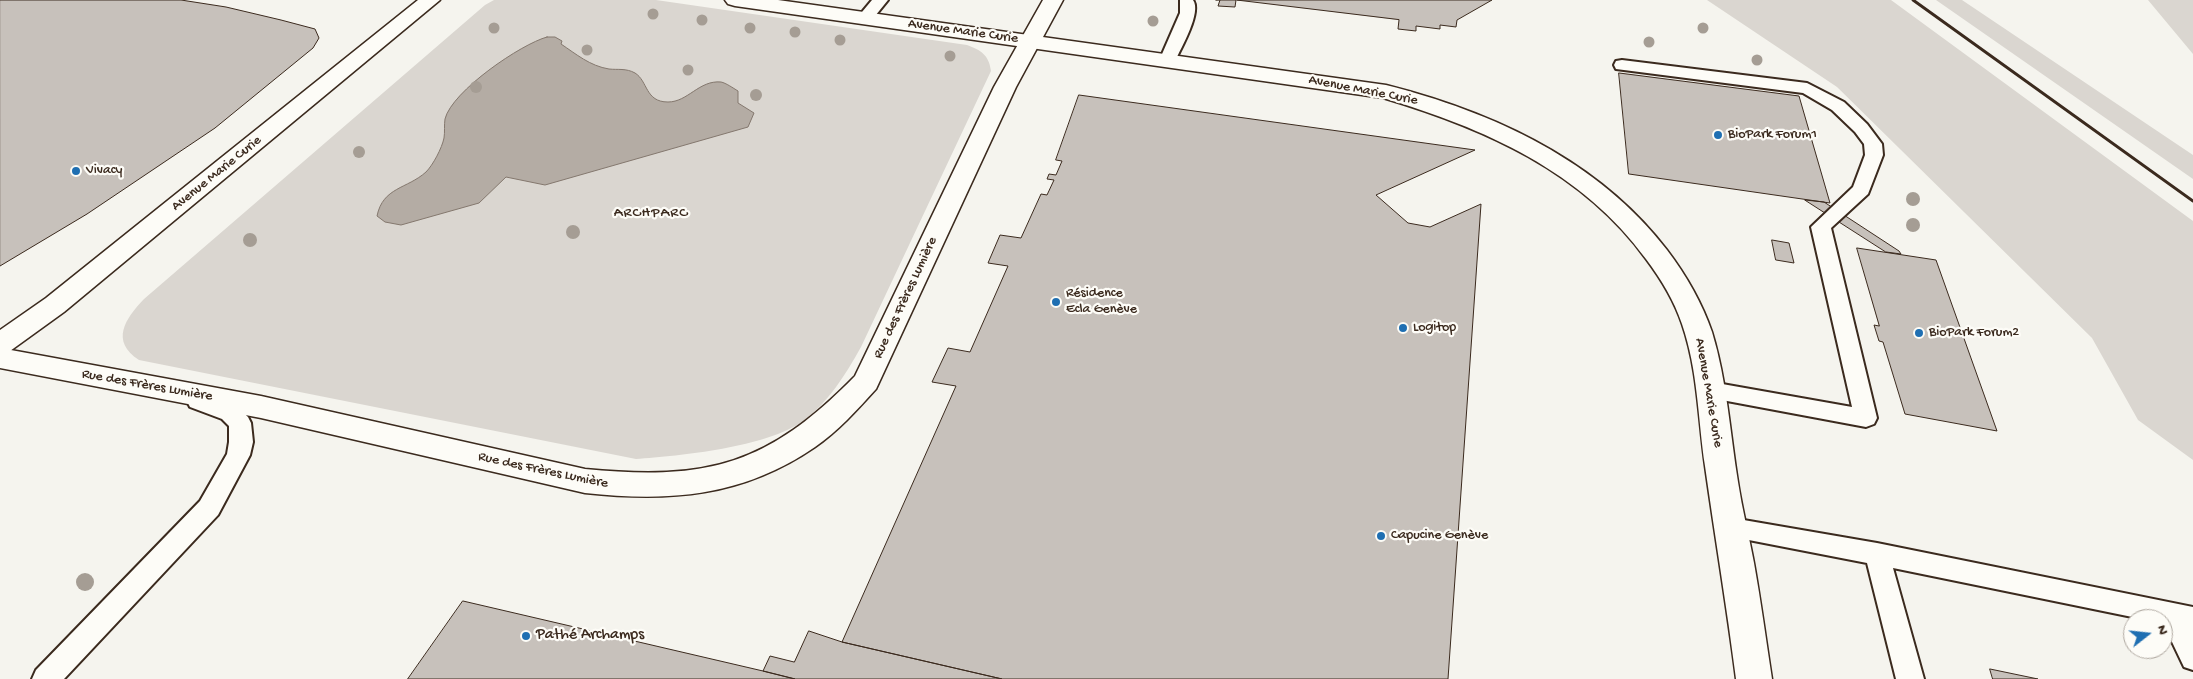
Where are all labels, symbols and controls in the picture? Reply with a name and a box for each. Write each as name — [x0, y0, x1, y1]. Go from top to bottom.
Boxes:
street label: Avenue Marie Curie — [907, 16, 1019, 48]
street label: Avenue Marie Curie — [1307, 72, 1419, 110]
place label: BioPark Forum1 — [1728, 127, 1817, 143]
marker: BioPark Forum1 — [1712, 129, 1724, 141]
street label: Avenue Marie Curie — [169, 133, 265, 215]
place label: Vivacy — [86, 163, 122, 179]
marker: Vivacy — [70, 165, 82, 177]
district label: ARCHPARC — [613, 205, 689, 223]
street label: Rue des Frères Lumière — [870, 234, 942, 362]
place label: Résidence Ecla Genève — [1066, 286, 1137, 318]
marker: Résidence Ecla Genève — [1050, 296, 1062, 308]
place label: Logitop — [1413, 320, 1456, 336]
marker: Logitop — [1397, 322, 1409, 334]
place label: BioPark Forum2 — [1929, 325, 2019, 341]
marker: BioPark Forum2 — [1913, 327, 1925, 339]
street label: Avenue Marie Curie — [1690, 337, 1726, 449]
street label: Rue des Frères Lumière — [80, 366, 214, 406]
street label: Rue des Frères Lumière — [476, 449, 610, 493]
place label: Capucine Genève — [1391, 528, 1488, 544]
marker: Capucine Genève — [1375, 530, 1387, 542]
north arrow — [2123, 609, 2173, 659]
text: N — [2153, 623, 2171, 637]
place label: Pathé Archamps — [536, 626, 644, 646]
marker: Pathé Archamps — [520, 630, 532, 642]

